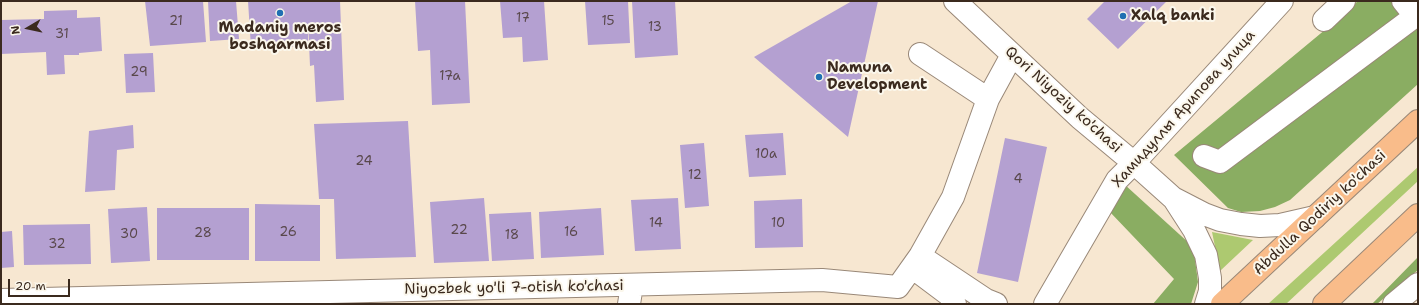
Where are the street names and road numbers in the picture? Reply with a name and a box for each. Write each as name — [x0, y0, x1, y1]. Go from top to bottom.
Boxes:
street label: Хамидуллы Арипова улица — [1109, 27, 1259, 191]
street label: Qori Niyoziy ko'chasi — [1001, 43, 1125, 157]
street label: Abdulla Qodiriy ko'chasi — [1250, 147, 1390, 279]
street label: Niyozbek yo'li 7-otish ko'chasi — [404, 277, 624, 299]

